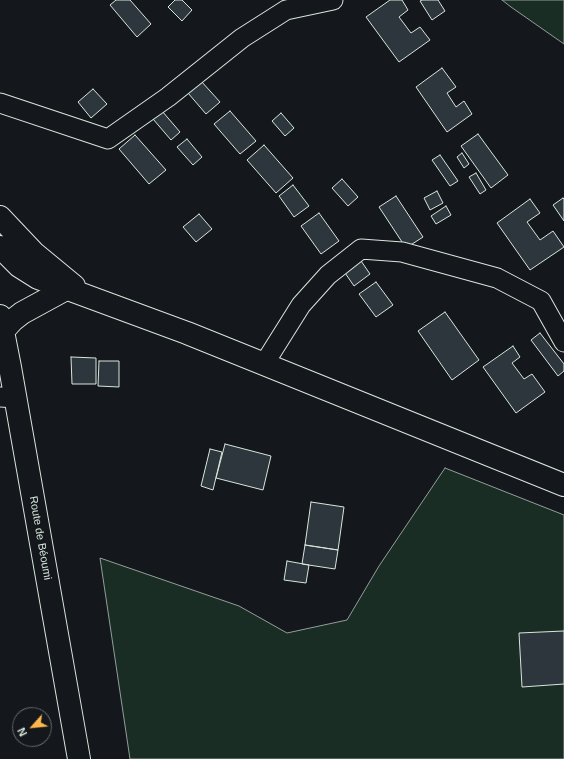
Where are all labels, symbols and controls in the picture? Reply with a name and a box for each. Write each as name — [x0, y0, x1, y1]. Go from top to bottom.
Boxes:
street label: Route de Béoumi — [26, 495, 54, 581]
north arrow — [12, 707, 52, 747]
text: N — [15, 726, 29, 738]

